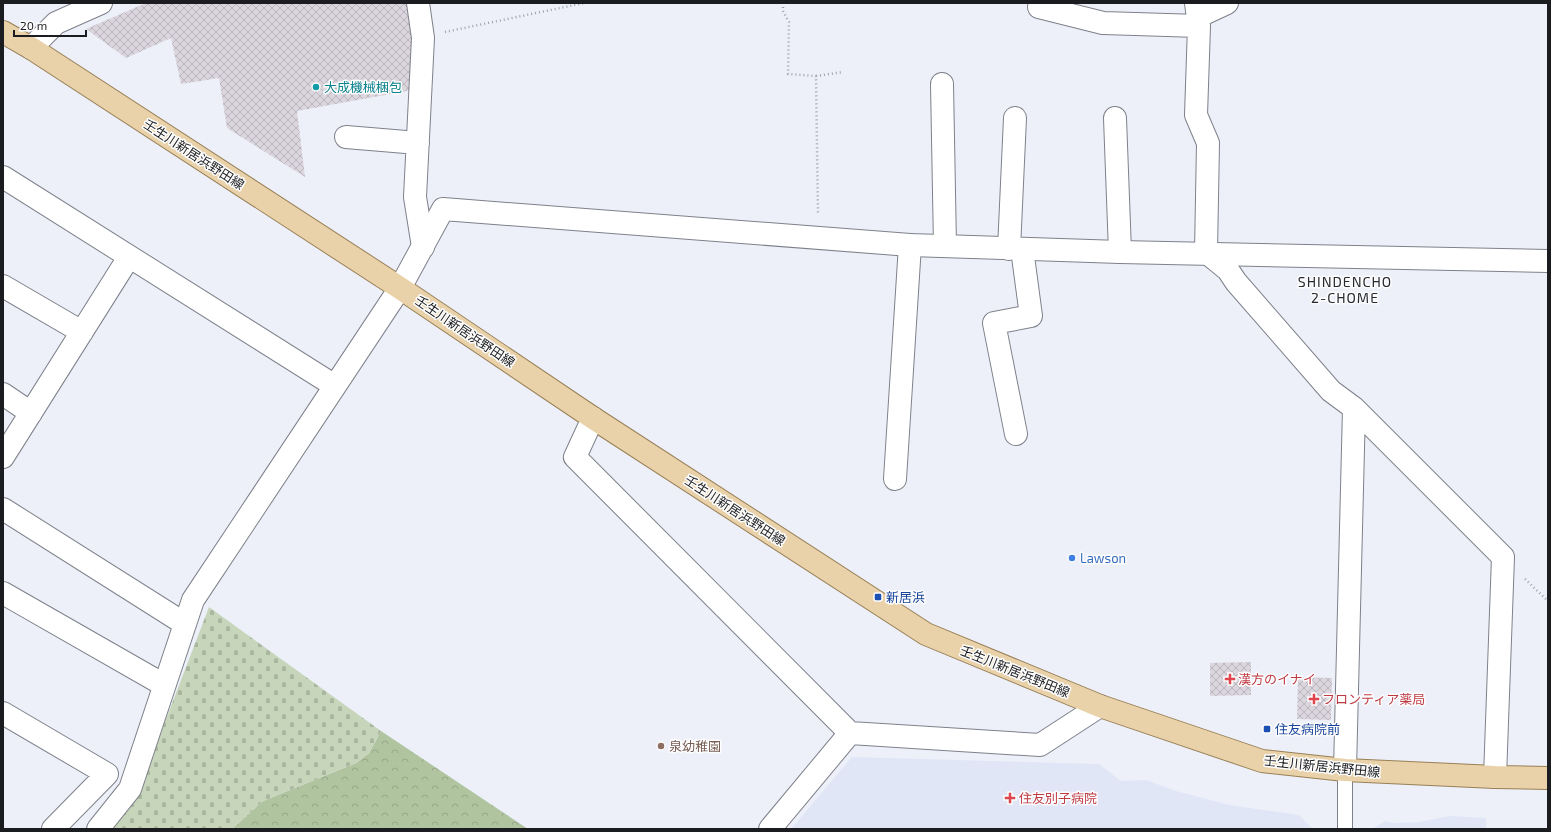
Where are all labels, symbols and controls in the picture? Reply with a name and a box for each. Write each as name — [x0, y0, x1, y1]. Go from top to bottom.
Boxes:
scale bar — [14, 12, 86, 38]
text: 20 m — [20, 18, 47, 32]
place label: 大成機械梱包 — [324, 79, 402, 95]
marker: 大成機械梱包 — [311, 82, 321, 92]
street label: 壬生川新居浜野田線 — [141, 115, 247, 193]
district label: SHINDENCHO 2-CHOME — [1298, 273, 1392, 306]
street label: 壬生川新居浜野田線 — [412, 292, 518, 370]
street label: 壬生川新居浜野田線 — [682, 471, 788, 549]
place label: Lawson — [1080, 550, 1126, 566]
marker: Lawson — [1067, 553, 1077, 563]
place label: 新居浜 — [886, 589, 925, 605]
marker: 新居浜 — [873, 592, 883, 602]
street label: 壬生川新居浜野田線 — [958, 642, 1072, 700]
place label: 漢方のイナイ — [1238, 671, 1316, 687]
marker: 漢方のイナイ — [1225, 674, 1235, 684]
place label: フロンティア薬局 — [1322, 691, 1425, 707]
marker: フロンティア薬局 — [1309, 694, 1319, 704]
place label: 住友病院前 — [1275, 721, 1340, 737]
marker: 住友病院前 — [1262, 724, 1272, 734]
place label: 泉幼稚園 — [669, 738, 721, 754]
marker: 泉幼稚園 — [656, 741, 666, 751]
street label: 壬生川新居浜野田線 — [1263, 752, 1381, 780]
place label: 住友別子病院 — [1019, 790, 1097, 806]
marker: 住友別子病院 — [1004, 792, 1016, 804]

